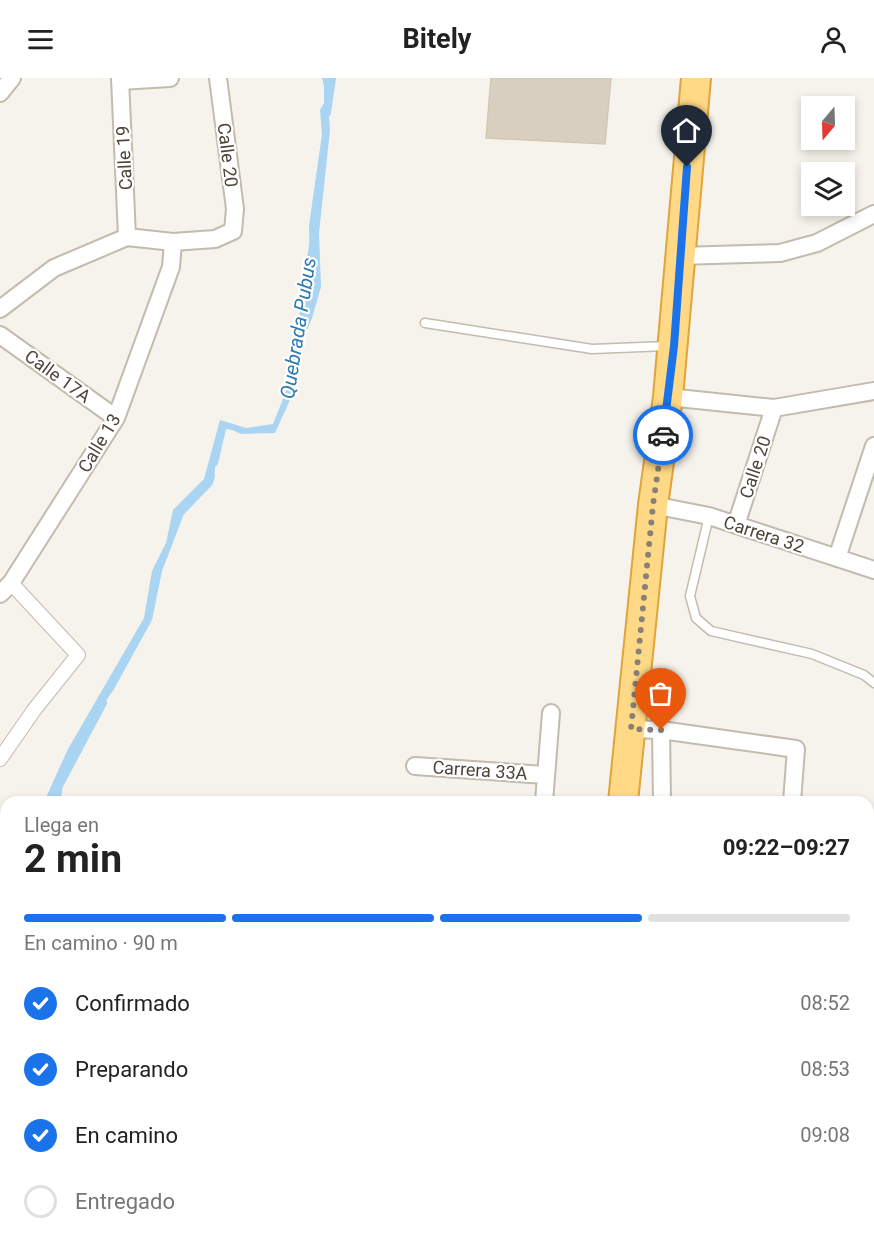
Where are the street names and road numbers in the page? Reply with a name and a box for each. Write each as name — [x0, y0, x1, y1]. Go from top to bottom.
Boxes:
street label: Calle 20 — [214, 122, 242, 188]
street label: Calle 19 — [112, 125, 136, 191]
street label: Calle 17A — [21, 345, 95, 407]
street label: Calle 13 — [73, 410, 125, 476]
street label: Calle 20 — [735, 433, 775, 501]
street label: Carrera 32 — [721, 511, 807, 557]
street label: Carrera 33A — [432, 756, 528, 784]

